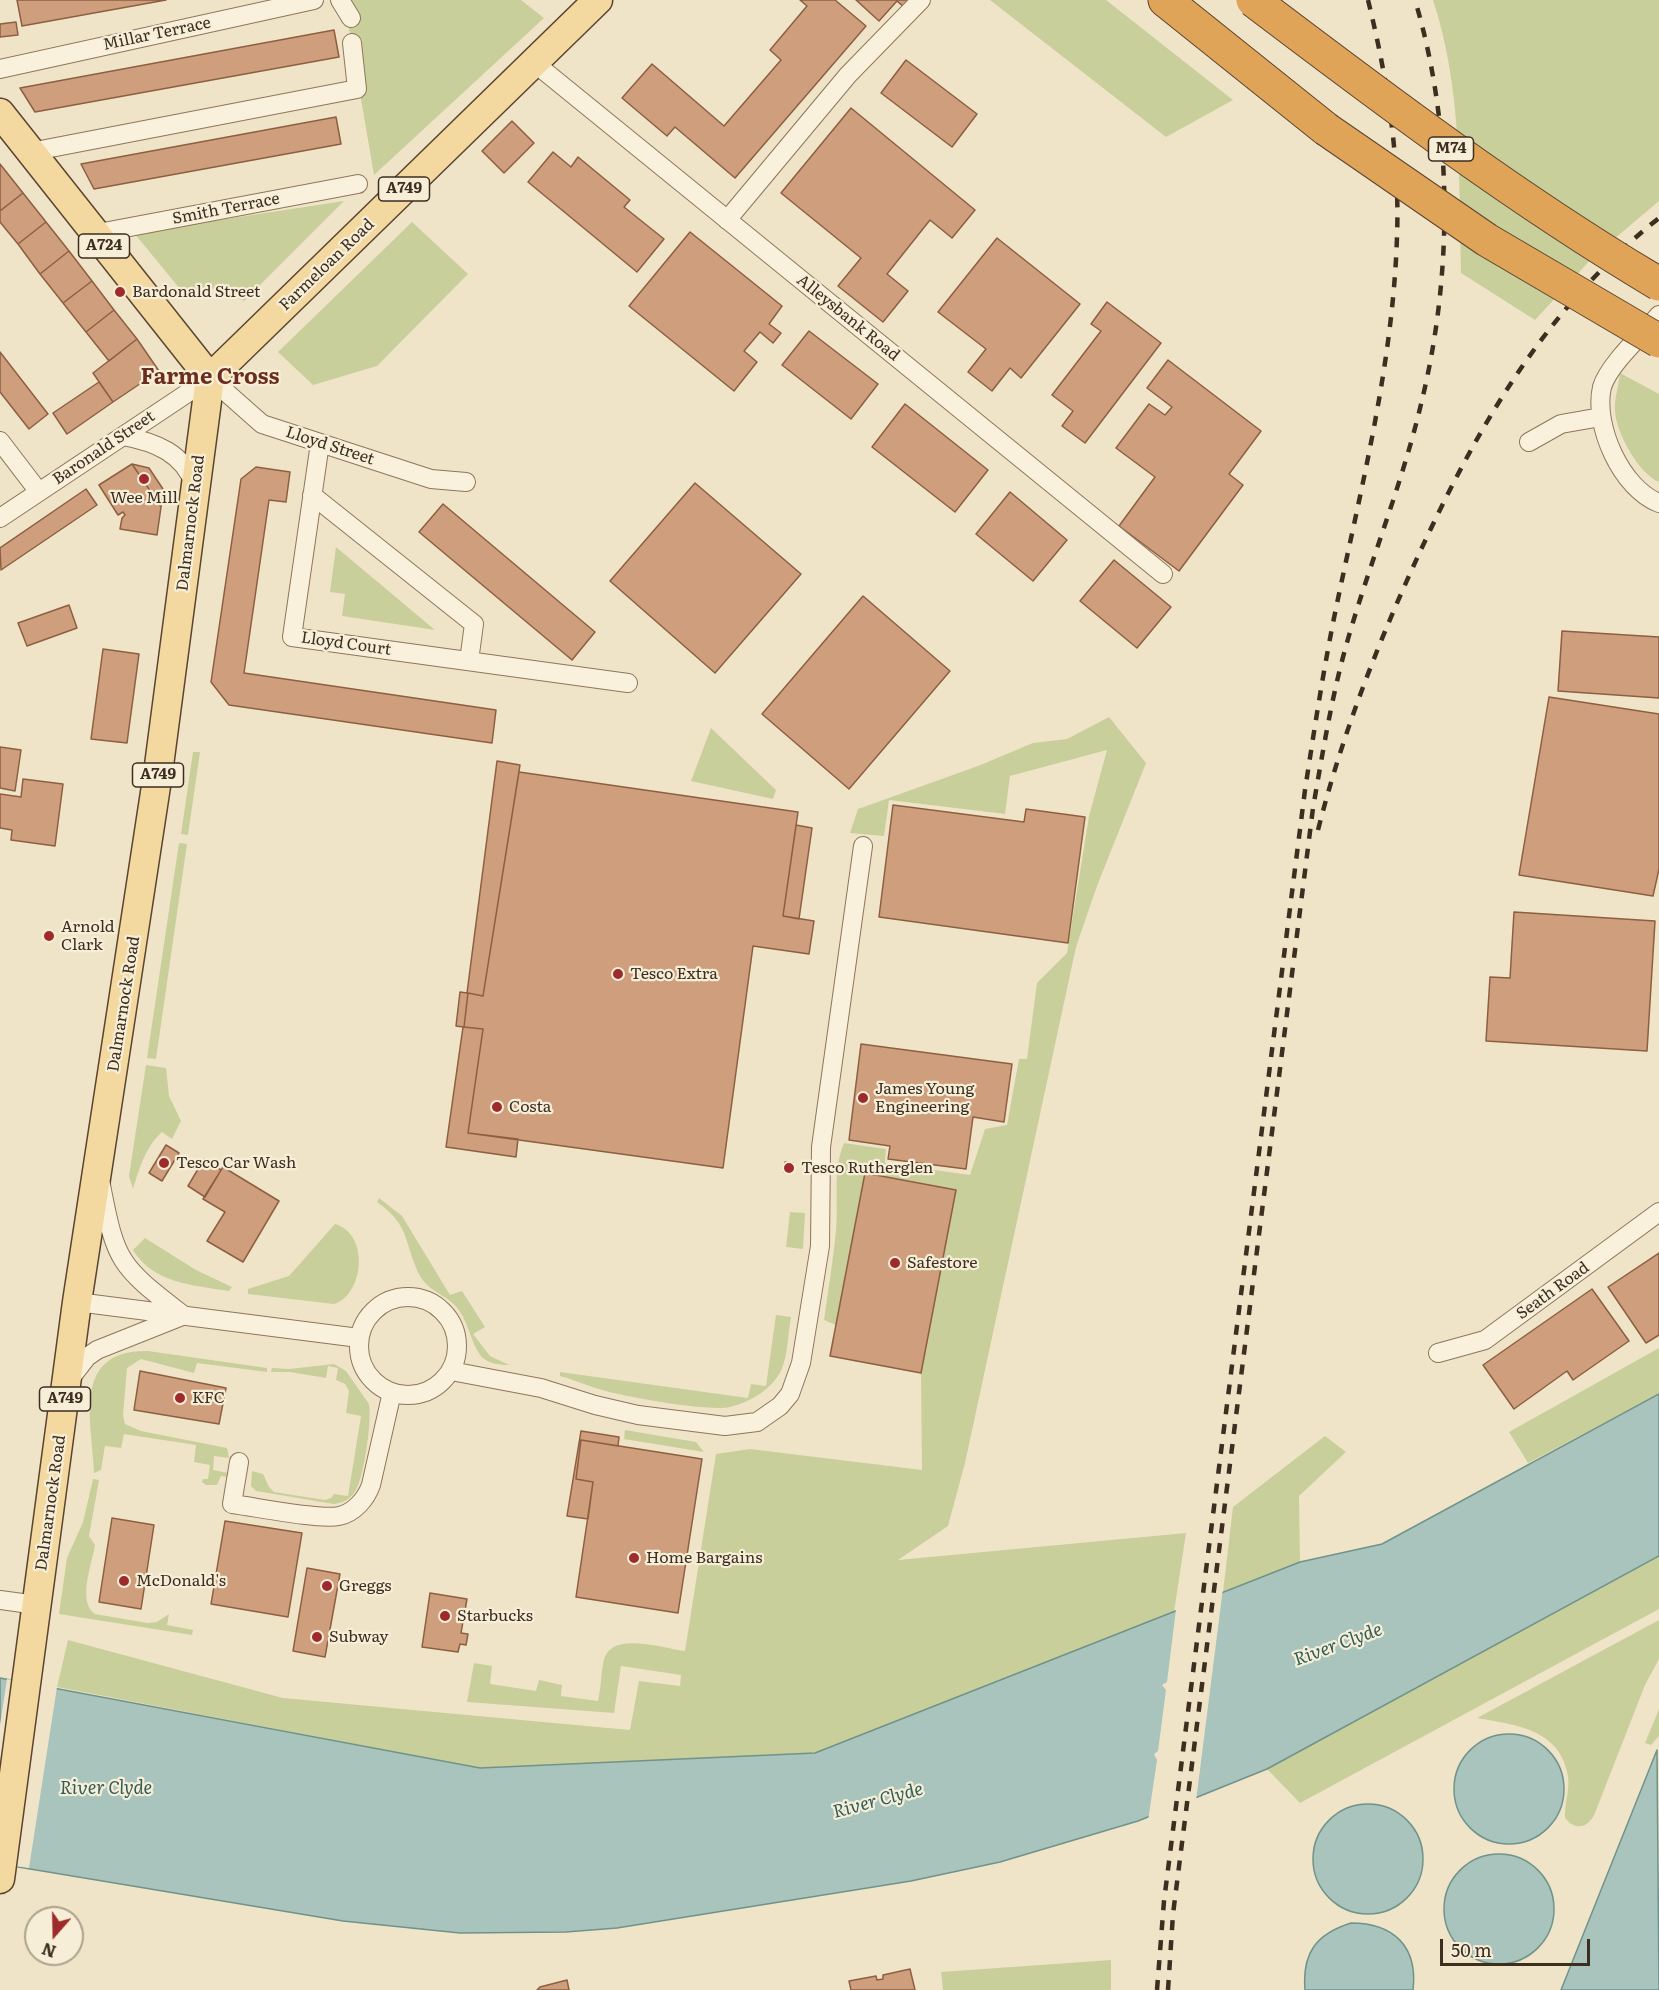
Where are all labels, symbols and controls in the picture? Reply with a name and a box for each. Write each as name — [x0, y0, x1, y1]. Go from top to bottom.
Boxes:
street label: Millar Terrace — [101, 13, 213, 55]
road number: M74 — [1428, 137, 1474, 161]
road number: A749 — [378, 177, 430, 201]
street label: Smith Terrace — [171, 189, 281, 229]
street label: Farmeloan Road — [276, 215, 378, 315]
road number: A724 — [78, 234, 130, 258]
street label: Alleysbank Road — [793, 271, 903, 365]
place label: Bardonald Street — [132, 282, 260, 302]
marker: Bardonald Street — [113, 285, 127, 299]
district label: Farme Cross — [141, 365, 279, 391]
street label: Baronald Street — [49, 407, 159, 489]
street label: Lloyd Street — [283, 423, 377, 469]
street label: Dalmarnock Road — [173, 454, 209, 592]
marker: Wee Mill — [137, 472, 151, 486]
place label: Wee Mill — [110, 488, 178, 508]
street label: Lloyd Court — [300, 628, 392, 660]
road number: A749 — [132, 763, 184, 787]
place label: Arnold Clark — [61, 917, 115, 955]
marker: Arnold Clark — [42, 929, 56, 943]
street label: Dalmarnock Road — [104, 935, 144, 1073]
place label: Tesco Extra — [630, 964, 718, 984]
marker: Tesco Extra — [611, 967, 625, 981]
place label: James Young Engineering — [875, 1079, 975, 1117]
marker: James Young Engineering — [856, 1091, 870, 1105]
place label: Costa — [509, 1097, 551, 1117]
marker: Costa — [490, 1100, 504, 1114]
place label: Tesco Car Wash — [176, 1153, 296, 1173]
marker: Tesco Car Wash — [157, 1156, 171, 1170]
place label: Tesco Rutherglen — [801, 1158, 933, 1178]
marker: Tesco Rutherglen — [782, 1161, 796, 1175]
place label: Safestore — [907, 1253, 978, 1273]
marker: Safestore — [888, 1256, 902, 1270]
street label: Seath Road — [1513, 1258, 1593, 1324]
road number: A749 — [40, 1387, 90, 1411]
place label: KFC — [192, 1388, 225, 1408]
marker: KFC — [173, 1391, 187, 1405]
street label: Dalmarnock Road — [32, 1434, 70, 1572]
place label: Home Bargains — [646, 1548, 762, 1568]
marker: Home Bargains — [627, 1551, 641, 1565]
place label: McDonald's — [136, 1571, 226, 1591]
marker: McDonald's — [117, 1574, 131, 1588]
place label: Greggs — [339, 1576, 392, 1596]
marker: Greggs — [320, 1579, 334, 1593]
place label: Starbucks — [457, 1606, 533, 1626]
marker: Starbucks — [438, 1609, 452, 1623]
water label: River Clyde — [1291, 1619, 1385, 1671]
place label: Subway — [329, 1627, 388, 1647]
marker: Subway — [310, 1630, 324, 1644]
water label: River Clyde — [60, 1778, 152, 1800]
water label: River Clyde — [831, 1779, 925, 1823]
north arrow — [24, 1906, 84, 1966]
scale bar — [1443, 1927, 1593, 1965]
text: 50 m — [1451, 1936, 1492, 1963]
text: N — [38, 1937, 59, 1965]

